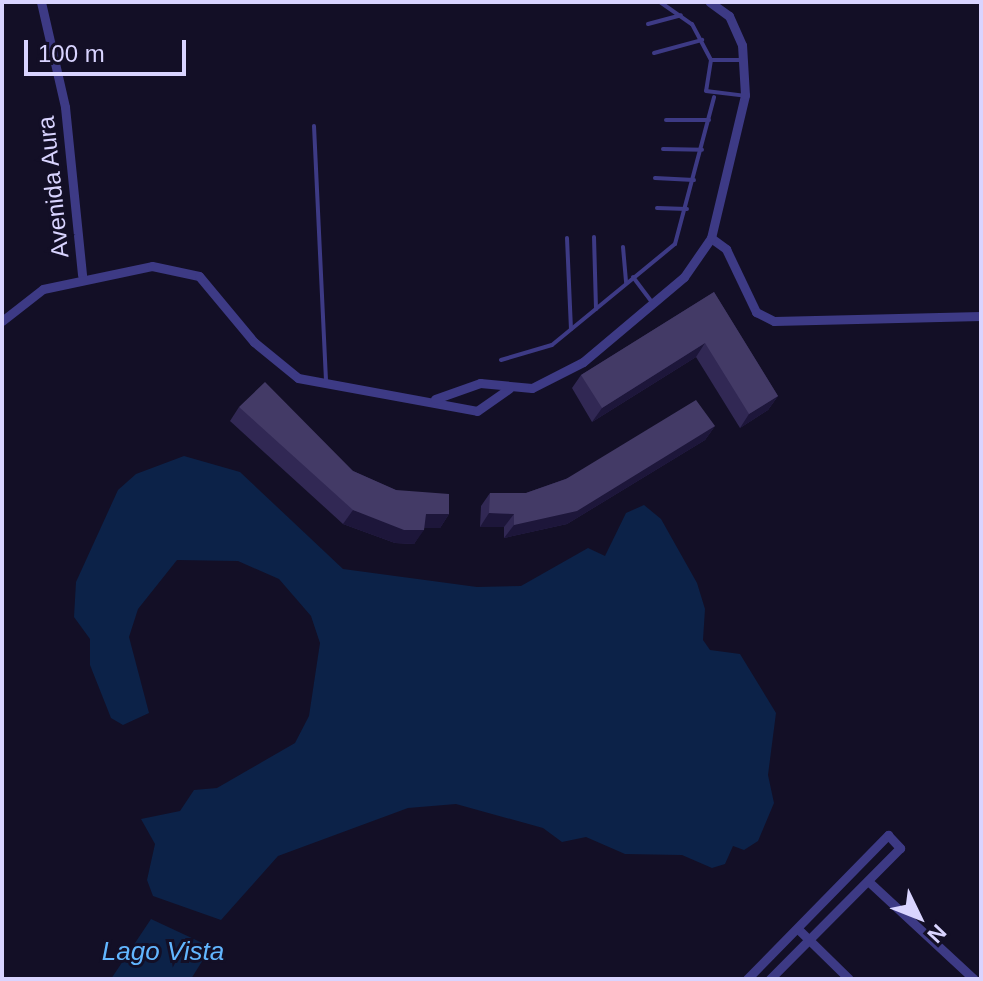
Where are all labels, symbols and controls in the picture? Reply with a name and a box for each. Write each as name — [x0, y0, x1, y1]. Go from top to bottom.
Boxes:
scale bar — [28, 24, 190, 74]
text: 100 m — [38, 40, 105, 67]
street label: Avenida Aura — [31, 114, 75, 260]
north arrow — [879, 877, 959, 957]
text: N — [922, 919, 951, 948]
water label: Lago Vista — [102, 936, 224, 968]

